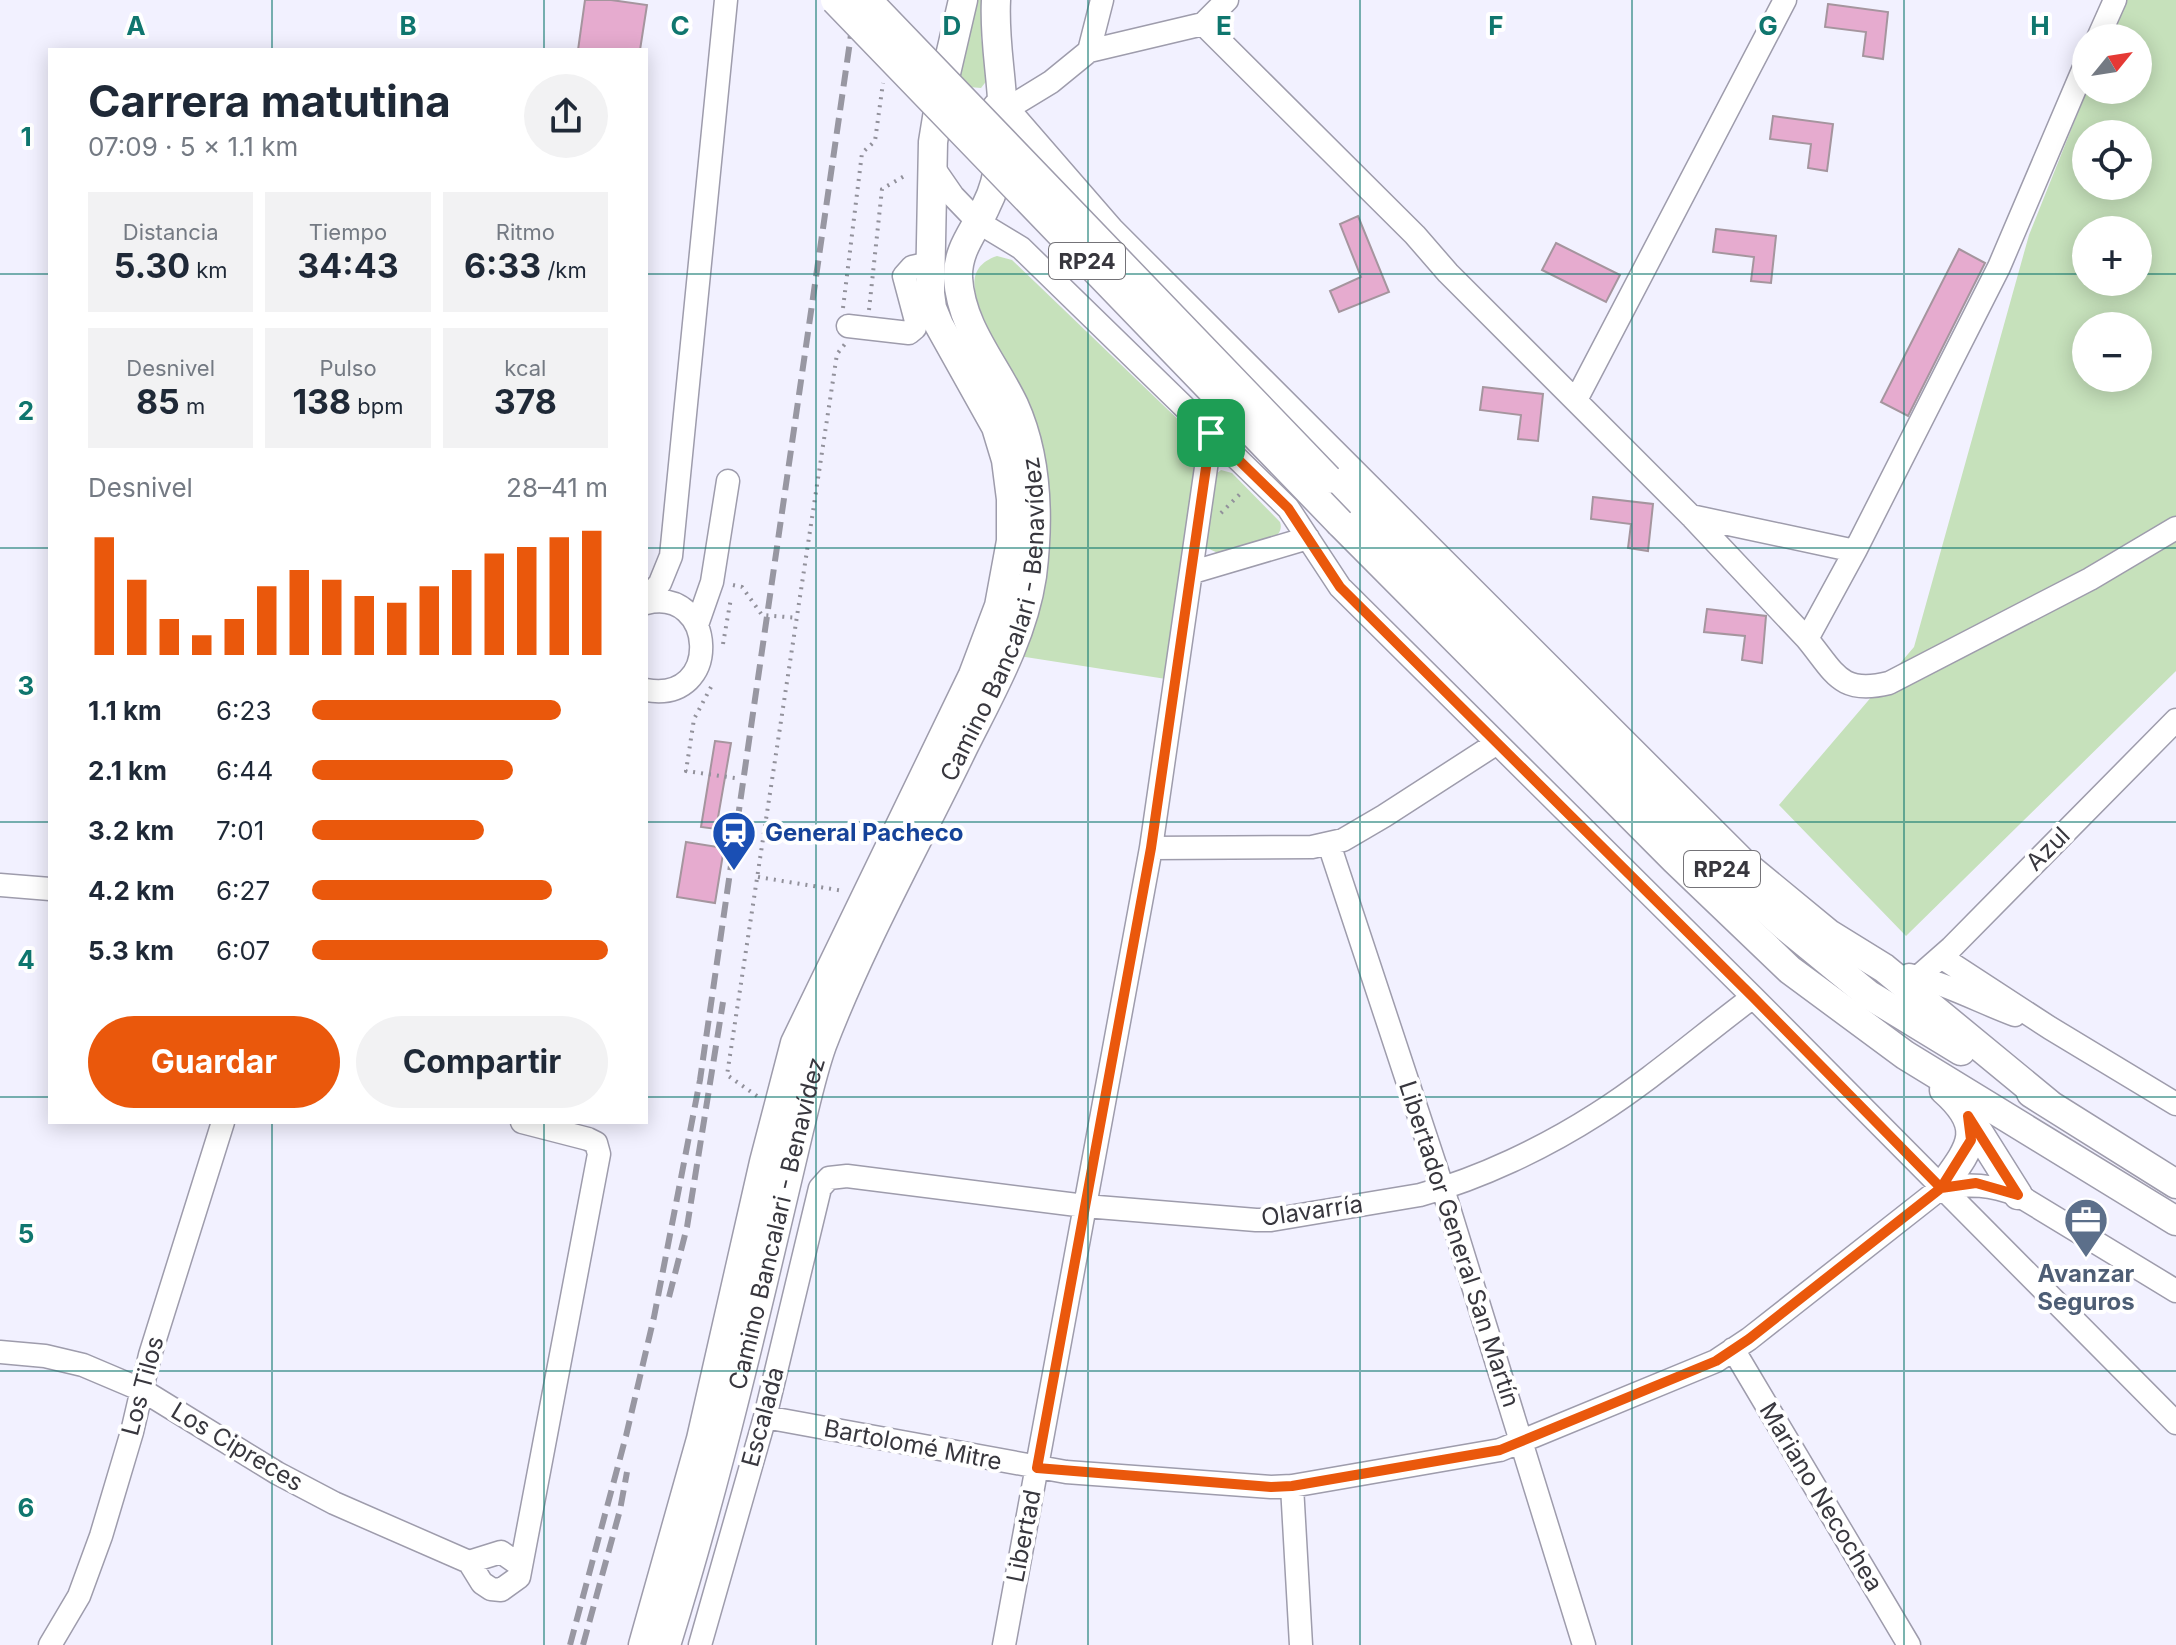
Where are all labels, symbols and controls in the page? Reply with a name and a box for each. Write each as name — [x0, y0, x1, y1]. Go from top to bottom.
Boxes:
text: A — [126, 10, 146, 41]
text: B — [399, 10, 417, 41]
text: C — [670, 10, 690, 41]
text: D — [943, 10, 961, 41]
text: E — [1216, 10, 1232, 41]
text: F — [1488, 10, 1504, 41]
text: G — [1758, 10, 1778, 41]
text: H — [2030, 10, 2050, 41]
north arrow — [2072, 24, 2152, 104]
map controls — [2072, 24, 2152, 392]
text: Carrera matutina — [88, 74, 451, 128]
button: share — [524, 74, 608, 158]
button: locate — [2072, 120, 2152, 200]
text: 1 — [20, 121, 32, 152]
text: 07:09 · 5 × 1.1 km — [88, 131, 298, 162]
button: + — [2072, 216, 2152, 296]
text: Distancia — [123, 219, 219, 245]
text: Tiempo — [309, 219, 387, 245]
text: Ritmo — [496, 219, 555, 245]
road number: RP24 — [1049, 243, 1125, 279]
text: 5.30 — [114, 245, 190, 286]
text: 34:43 — [297, 245, 399, 286]
text: 6:33 — [464, 245, 541, 286]
text: km — [190, 257, 228, 283]
text: /km — [541, 257, 587, 283]
button: − — [2072, 312, 2152, 392]
text: Desnivel — [126, 355, 215, 381]
text: Pulso — [319, 355, 377, 381]
text: kcal — [504, 355, 546, 381]
text: 85 — [136, 381, 180, 422]
text: 138 — [292, 381, 351, 422]
text: 378 — [494, 381, 557, 422]
text: m — [180, 393, 205, 419]
text: bpm — [351, 393, 404, 419]
text: 2 — [18, 395, 34, 426]
pin — [1177, 399, 1245, 467]
icon: arrive — [1189, 411, 1233, 455]
street label: Camino Bancalari - Benavídez — [934, 455, 1050, 786]
text: Desnivel — [88, 472, 193, 503]
text: 28–41 m — [506, 472, 608, 503]
text: 3 — [18, 670, 34, 701]
text: 1.1 km — [88, 695, 162, 726]
text: 6:23 — [216, 695, 272, 726]
text: 2.1 km — [88, 755, 167, 786]
text: 6:44 — [216, 755, 273, 786]
station icon: General Pacheco — [710, 809, 758, 872]
text: 3.2 km — [88, 815, 174, 846]
text: 7:01 — [216, 815, 264, 846]
place label: General Pacheco — [765, 818, 964, 847]
street label: Azul — [2020, 821, 2076, 877]
road number: RP24 — [1684, 851, 1760, 887]
text: 4.2 km — [88, 875, 175, 906]
text: 6:27 — [216, 875, 270, 906]
text: 5.3 km — [88, 935, 174, 966]
text: 6:07 — [216, 935, 270, 966]
text: 4 — [17, 944, 35, 975]
button: Guardar — [88, 1016, 340, 1108]
button: Compartir — [356, 1016, 608, 1108]
street label: Camino Bancalari - Benavídez — [722, 1054, 831, 1393]
street label: Libertador General San Martín — [1393, 1077, 1526, 1411]
street label: Olavarría — [1259, 1189, 1365, 1232]
office icon: Avanzar Seguros — [2062, 1196, 2110, 1259]
text: 5 — [18, 1218, 34, 1249]
place label: Avanzar Seguros — [2037, 1259, 2135, 1316]
street label: Los Tilos — [115, 1333, 170, 1439]
street label: Escalada — [735, 1364, 790, 1470]
street label: Los Cipreces — [166, 1396, 308, 1497]
street label: Mariano Necochea — [1754, 1397, 1889, 1596]
street label: Bartolomé Mitre — [822, 1413, 1004, 1476]
street label: Libertad — [1000, 1487, 1047, 1585]
text: 6 — [18, 1492, 34, 1523]

